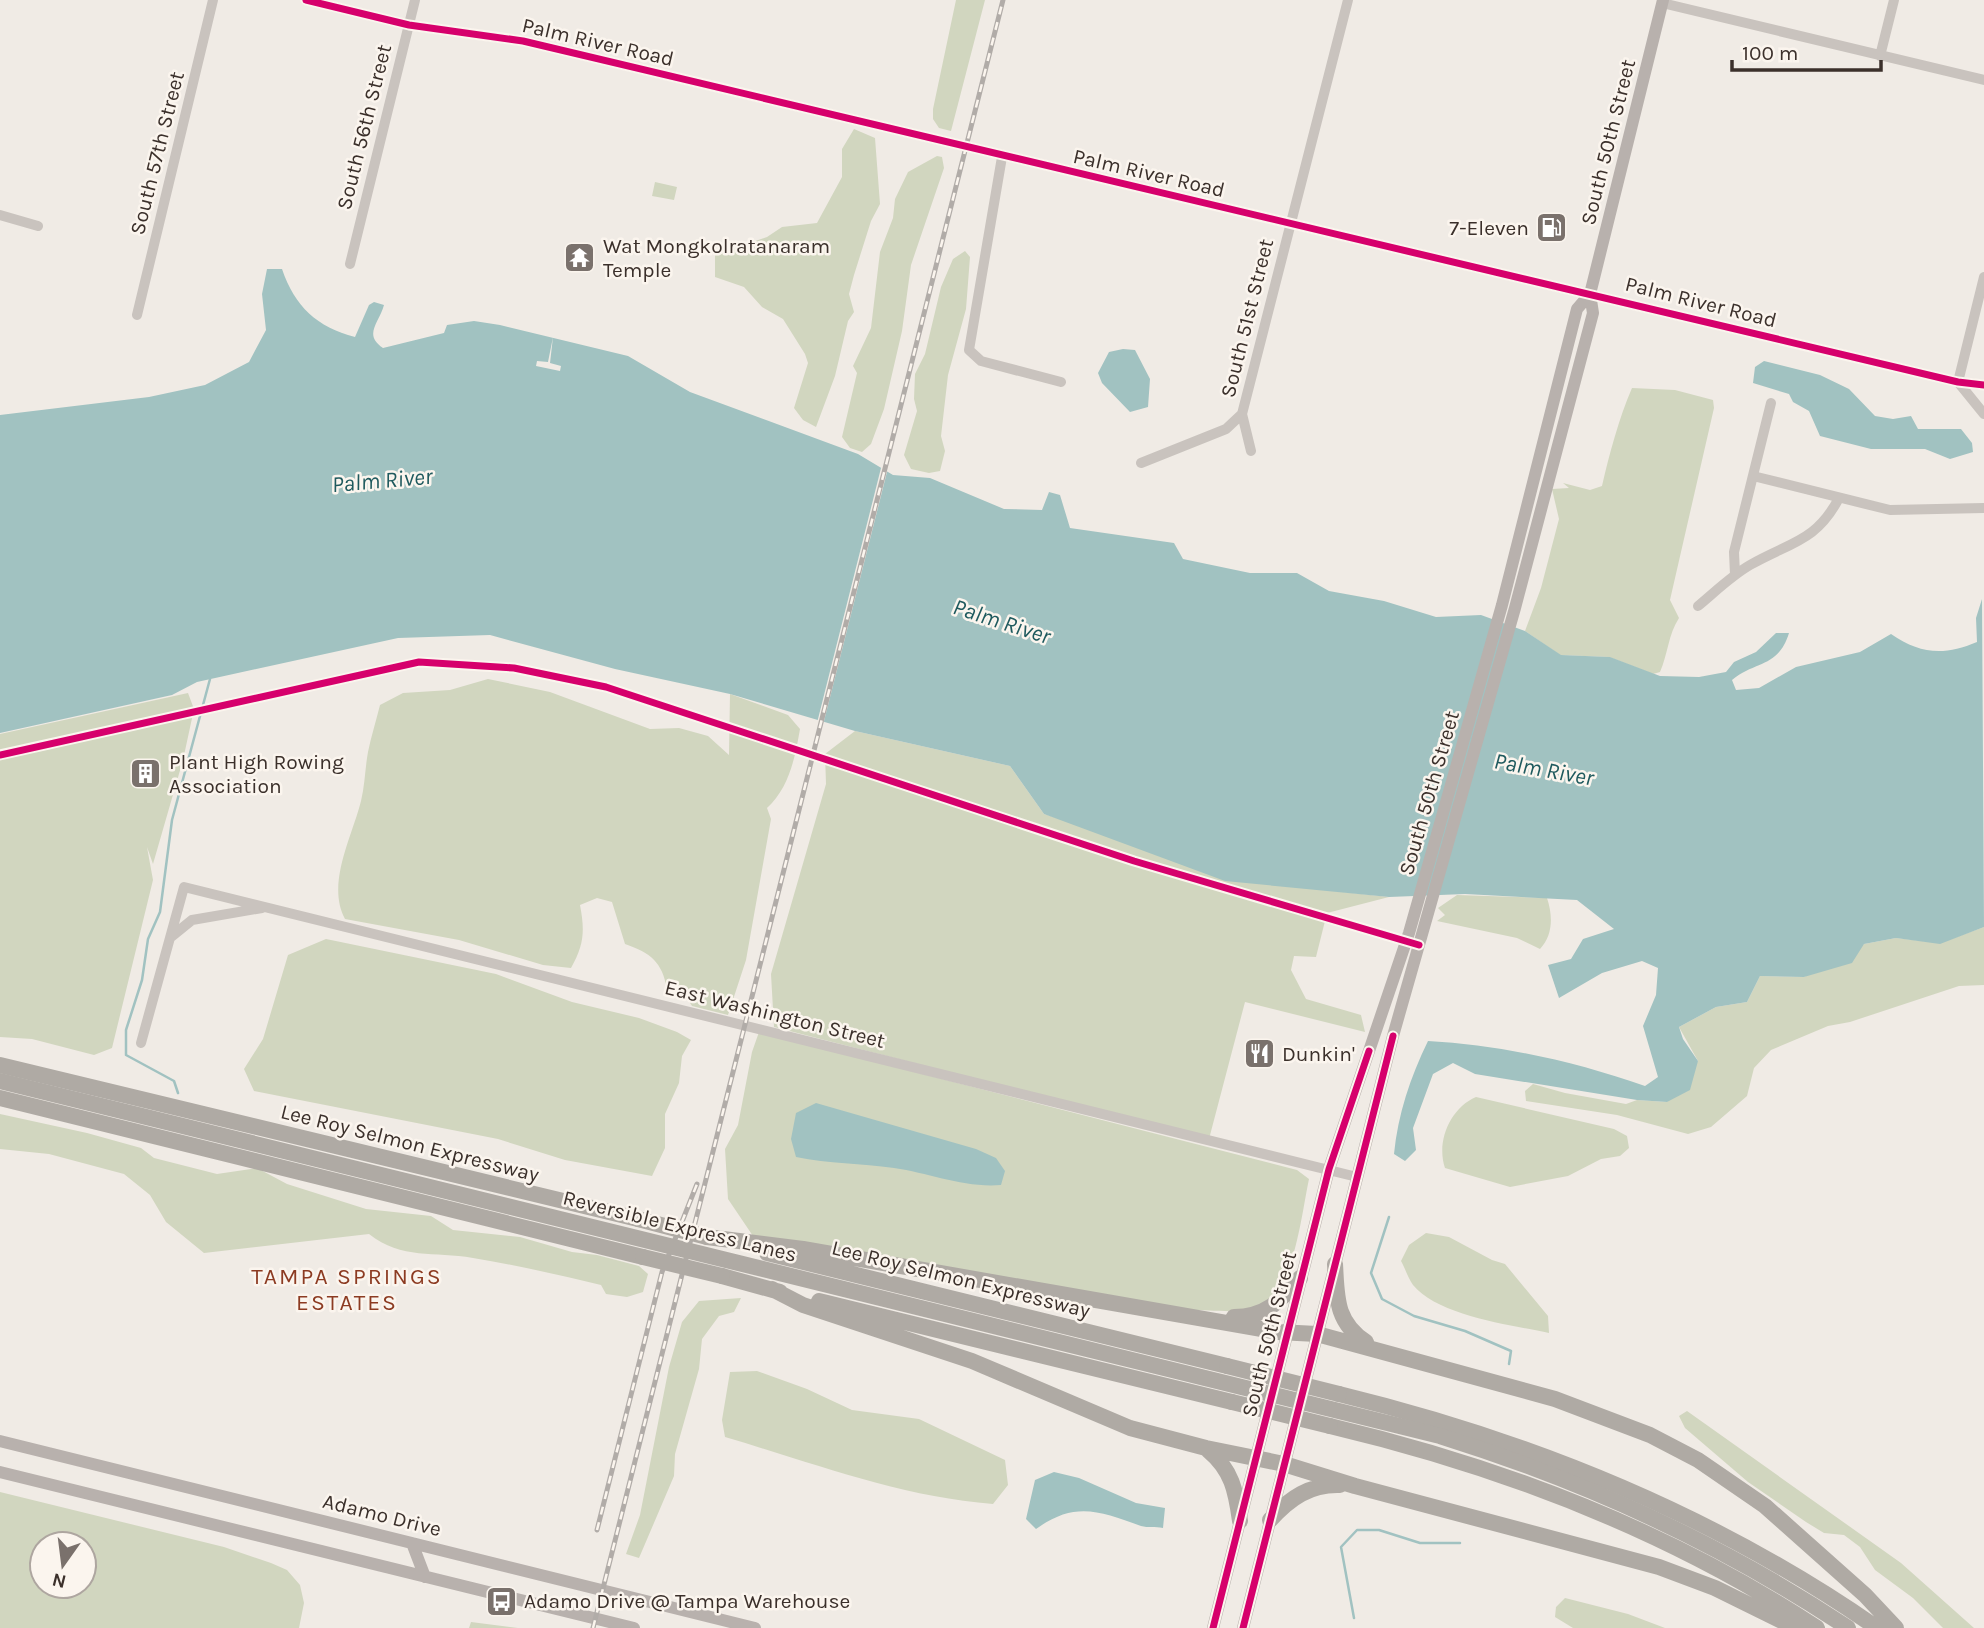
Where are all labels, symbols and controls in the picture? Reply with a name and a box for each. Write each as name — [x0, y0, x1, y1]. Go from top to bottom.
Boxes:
street label: Palm River Road — [520, 13, 676, 71]
scale bar — [1732, 28, 1881, 72]
text: 100 m — [1742, 41, 1799, 65]
street label: South 56th Street — [332, 42, 396, 212]
street label: South 50th Street — [1576, 57, 1640, 227]
street label: South 57th Street — [125, 69, 189, 237]
street label: Palm River Road — [1071, 144, 1227, 202]
fuel station icon: 7-Eleven — [1535, 211, 1569, 245]
place label: 7-Eleven — [1449, 216, 1529, 240]
place label: Wat Mongkolratanaram Temple — [603, 234, 830, 282]
street label: South 51st Street — [1216, 236, 1278, 400]
temple icon: Wat Mongkolratanaram Temple — [563, 241, 597, 275]
street label: Palm River Road — [1623, 272, 1779, 332]
water label: Palm River — [331, 463, 435, 498]
water label: Palm River — [950, 593, 1055, 650]
street label: South 50th Street — [1394, 708, 1464, 878]
water label: Palm River — [1492, 747, 1597, 792]
place label: Plant High Rowing Association — [169, 750, 344, 798]
building icon: Plant High Rowing Association — [129, 757, 163, 791]
street label: East Washington Street — [662, 975, 888, 1053]
restaurant icon: Dunkin' — [1242, 1037, 1276, 1071]
place label: Dunkin' — [1282, 1042, 1355, 1066]
street label: Lee Roy Selmon Expressway — [278, 1099, 542, 1187]
street label: Reversible Express Lanes — [561, 1185, 799, 1267]
street label: Lee Roy Selmon Expressway — [829, 1235, 1093, 1323]
street label: South 50th Street — [1237, 1249, 1301, 1419]
district label: TAMPA SPRINGS ESTATES — [251, 1263, 443, 1316]
street label: Adamo Drive — [320, 1489, 444, 1541]
north arrow — [28, 1530, 98, 1600]
text: N — [50, 1568, 68, 1593]
bus stop icon: Adamo Drive @ Tampa Warehouse — [484, 1584, 518, 1618]
place label: Adamo Drive @ Tampa Warehouse — [524, 1589, 850, 1613]

